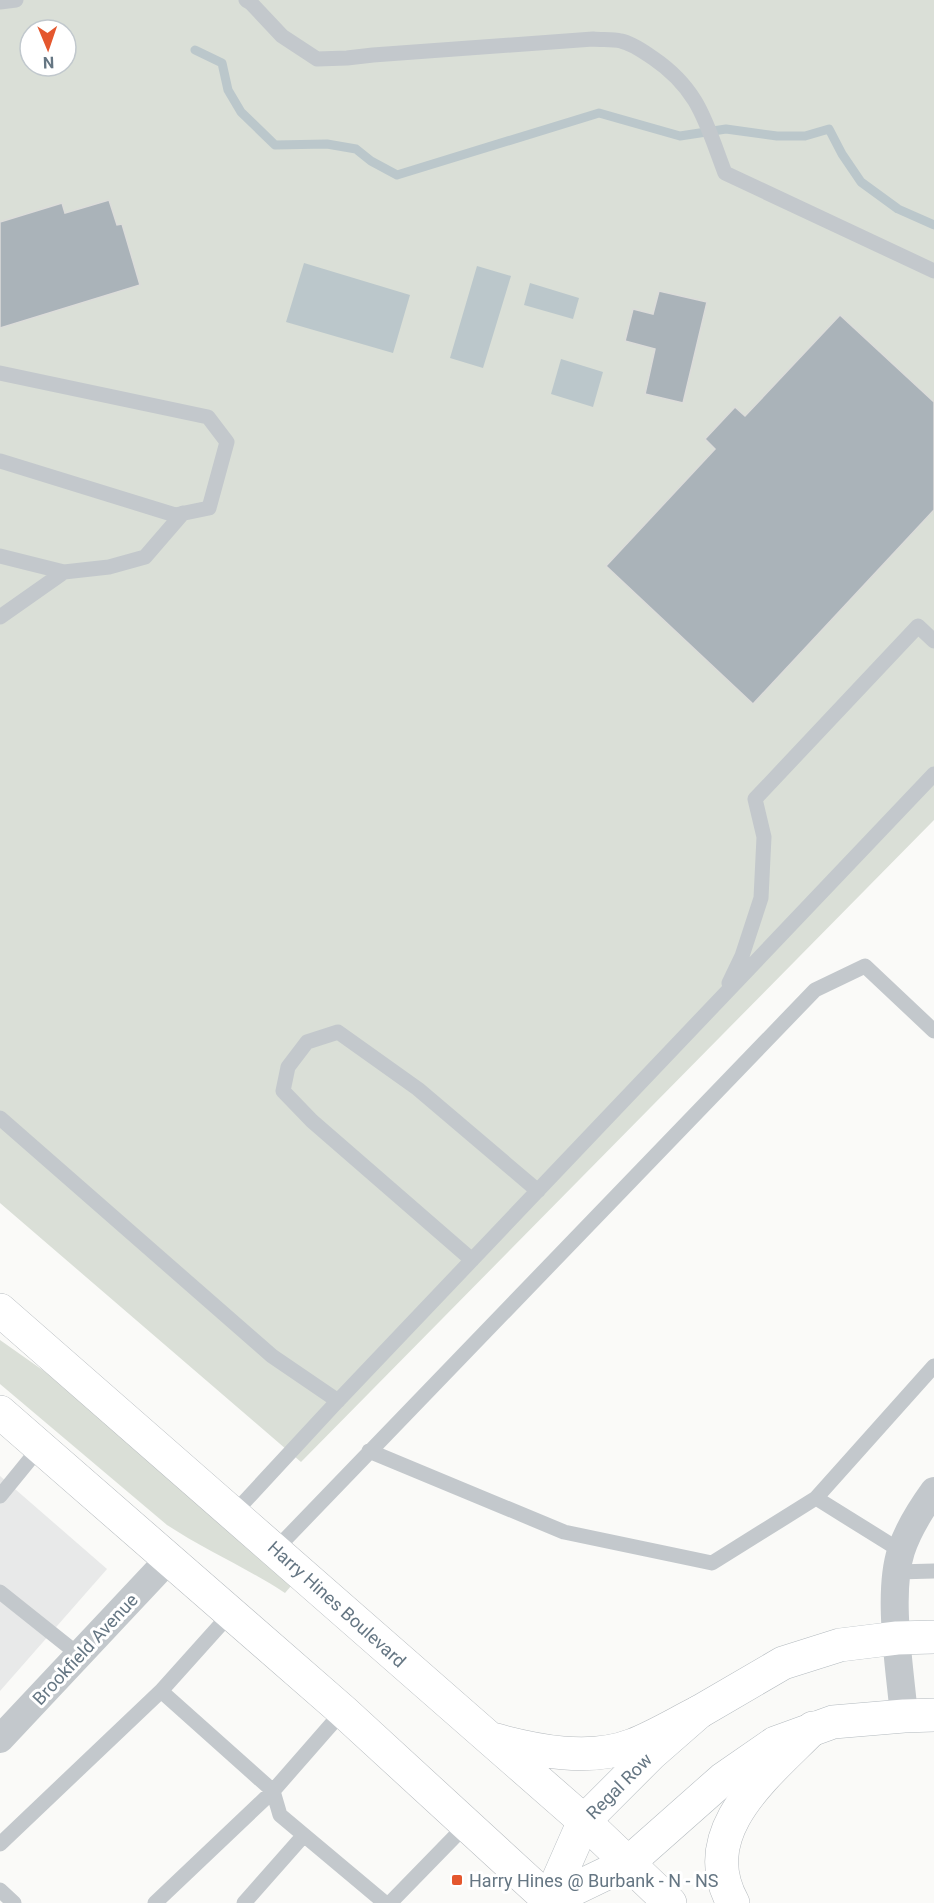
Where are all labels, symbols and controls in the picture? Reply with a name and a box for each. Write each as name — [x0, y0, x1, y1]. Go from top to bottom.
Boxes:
north arrow — [18, 18, 78, 78]
text: N — [43, 53, 54, 72]
street label: Harry Hines Boulevard — [264, 1537, 410, 1671]
street label: Brookfield Avenue — [28, 1589, 142, 1709]
street label: Regal Row — [582, 1748, 657, 1823]
place label: Harry Hines @ Burbank - N - NS — [469, 1870, 719, 1891]
marker: Harry Hines @ Burbank - N - NS — [450, 1873, 464, 1887]

